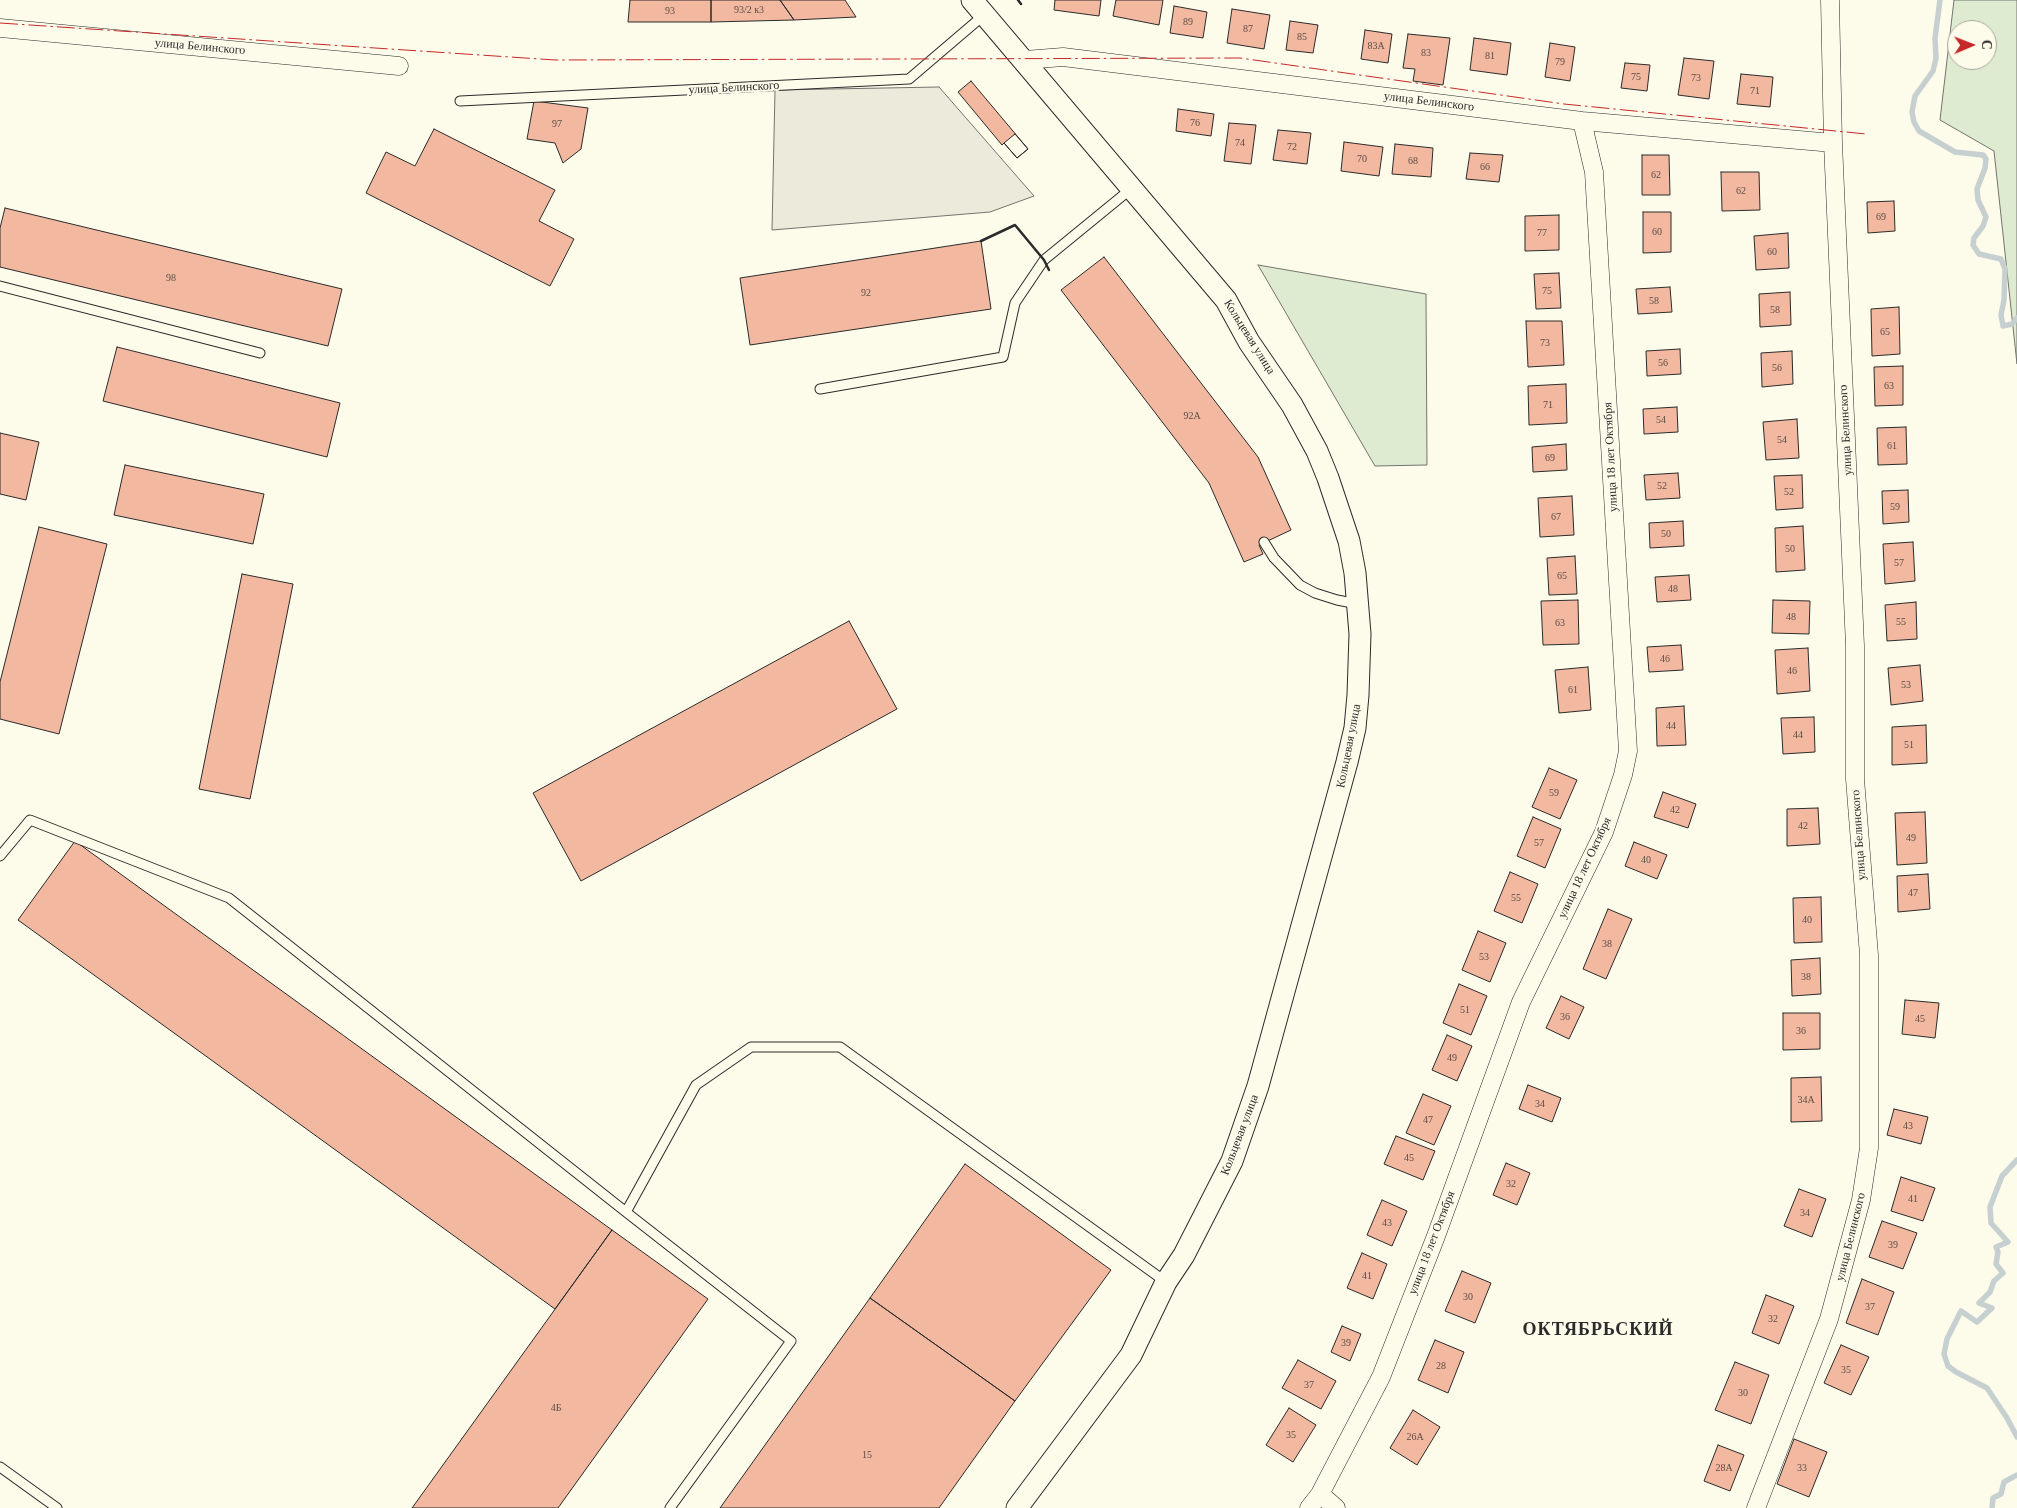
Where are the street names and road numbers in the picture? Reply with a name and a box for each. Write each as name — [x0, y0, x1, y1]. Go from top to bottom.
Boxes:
street label: улица Белинского — [154, 36, 246, 58]
street label: улица Белинского — [688, 78, 780, 98]
street label: улица Белинского — [1383, 89, 1475, 115]
street label: Кольцевая улица — [1220, 297, 1278, 377]
street label: улица Белинского — [1836, 384, 1856, 476]
street label: улица 18 лет Октября — [1601, 402, 1621, 512]
street label: Кольцевая улица — [1334, 703, 1364, 789]
street label: улица Белинского — [1849, 789, 1869, 881]
street label: улица 18 лет Октября — [1555, 815, 1615, 921]
street label: Кольцевая улица — [1218, 1093, 1262, 1177]
street label: улица 18 лет Октября — [1406, 1189, 1458, 1297]
street label: улица Белинского — [1833, 1191, 1869, 1283]

